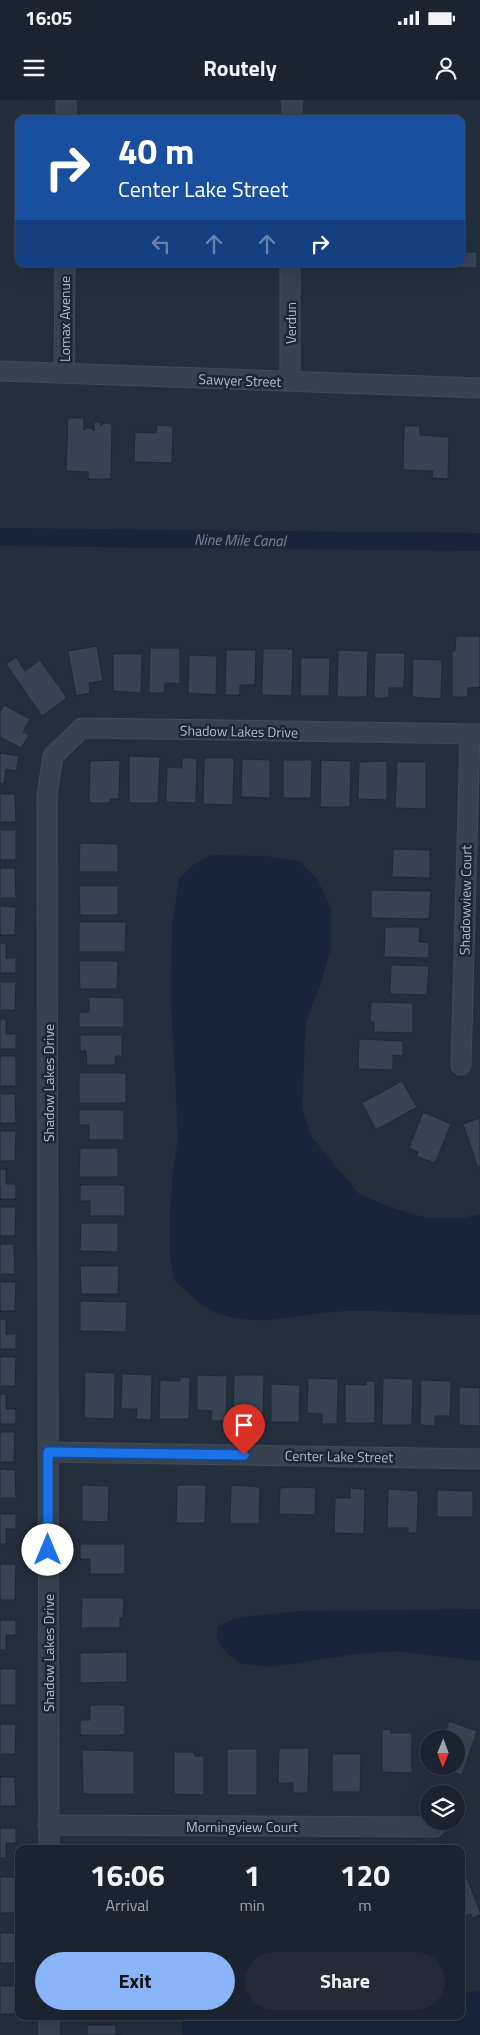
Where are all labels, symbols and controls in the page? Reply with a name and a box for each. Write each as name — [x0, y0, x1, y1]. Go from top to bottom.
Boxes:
text: 16:05 — [25, 3, 72, 32]
text: Routely — [203, 51, 277, 85]
icon: menu — [20, 54, 48, 82]
icon: person — [432, 54, 460, 82]
text: 40 m — [118, 124, 194, 178]
icon: right — [35, 135, 100, 200]
text: Center Lake Street — [118, 172, 288, 206]
icon: left — [147, 230, 175, 258]
icon: ahead — [200, 230, 228, 258]
icon: ahead — [253, 230, 281, 258]
icon: right — [306, 230, 334, 258]
street label: Lomax Avenue — [54, 276, 75, 362]
street label: Verdun — [280, 302, 301, 344]
street label: Sawyer Street — [198, 368, 282, 392]
water label: Nine Mile Canal — [194, 528, 288, 552]
street label: Shadow Lakes Drive — [180, 719, 298, 743]
street label: Shadowview Court — [454, 845, 476, 955]
street label: Shadow Lakes Drive — [38, 1024, 59, 1142]
pin — [223, 1404, 265, 1455]
icon: arrive — [230, 1411, 258, 1439]
street label: Center Lake Street — [285, 1445, 393, 1467]
position arrow — [21, 1523, 73, 1575]
street label: Shadow Lakes Drive — [38, 1594, 59, 1712]
north arrow — [420, 1730, 465, 1775]
map controls — [420, 1730, 465, 1830]
button: layers — [420, 1785, 465, 1830]
street label: Morningview Court — [186, 1816, 298, 1837]
text: 16:06 — [90, 1852, 165, 1898]
text: 1 — [244, 1852, 261, 1898]
text: 120 — [340, 1852, 390, 1898]
text: Arrival — [106, 1893, 149, 1917]
text: min — [239, 1893, 265, 1917]
text: m — [358, 1893, 372, 1917]
button: Exit — [35, 1952, 235, 2010]
button: Share — [245, 1952, 445, 2010]

